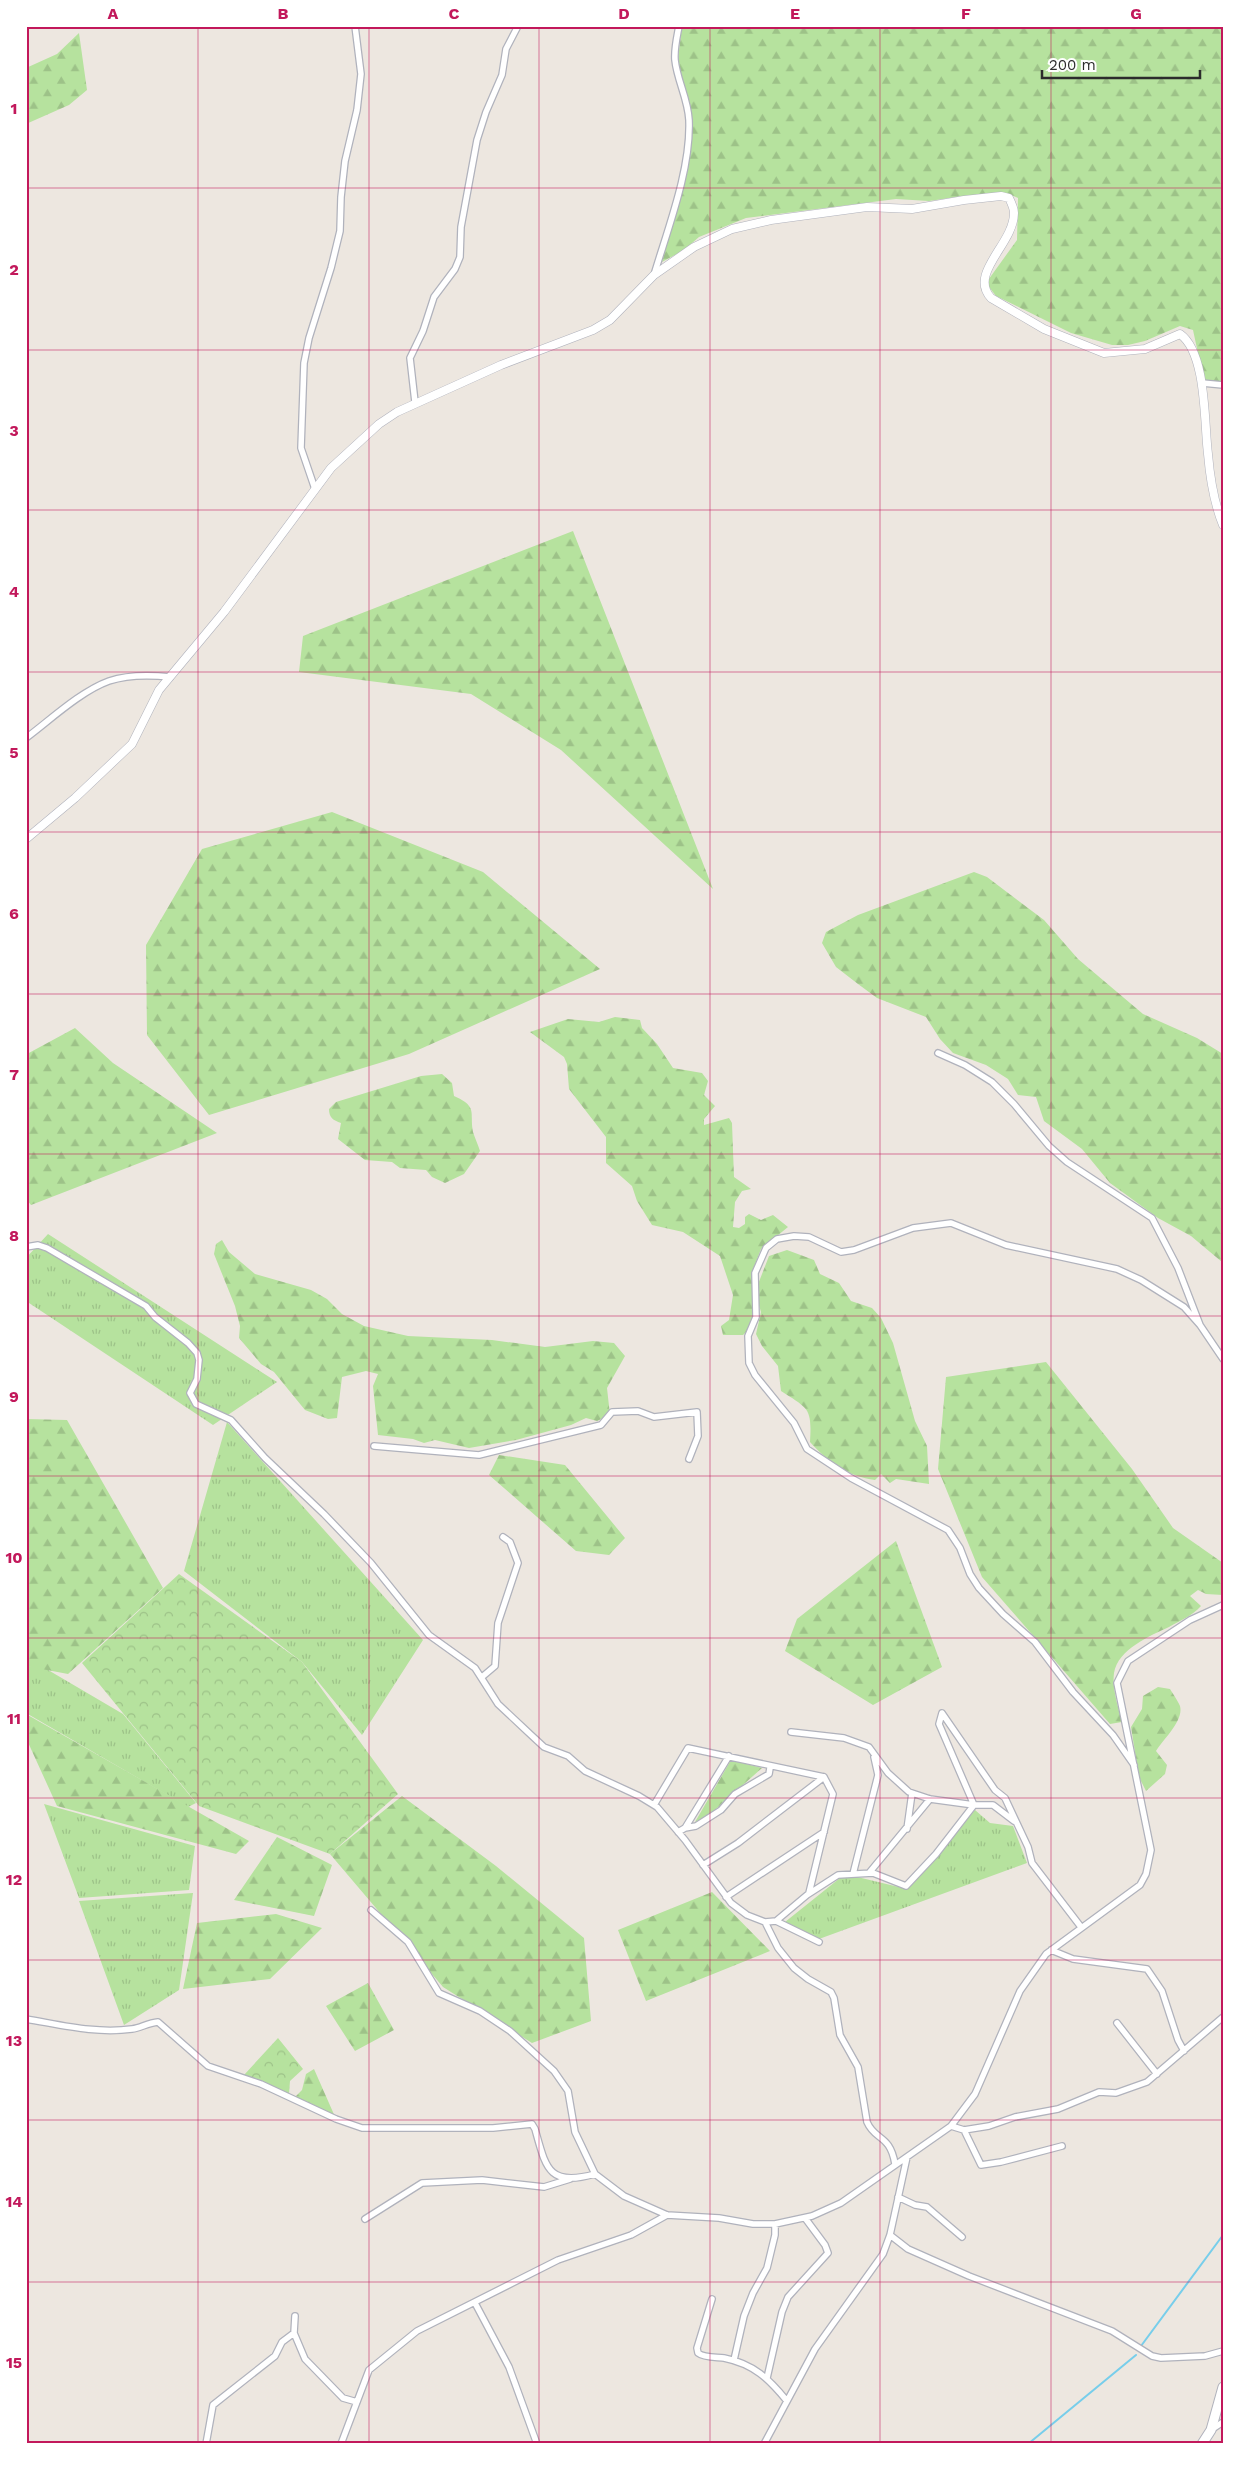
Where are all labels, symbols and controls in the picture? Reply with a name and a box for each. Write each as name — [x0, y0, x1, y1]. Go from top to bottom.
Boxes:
text: A — [108, 4, 119, 23]
text: B — [278, 4, 289, 23]
text: C — [449, 4, 460, 23]
text: D — [618, 4, 630, 23]
text: E — [790, 4, 800, 23]
text: F — [961, 4, 971, 23]
text: G — [1130, 4, 1142, 23]
scale bar — [1042, 48, 1199, 80]
text: 200 m — [1049, 56, 1096, 74]
text: 1 — [11, 99, 17, 118]
text: 2 — [9, 260, 19, 279]
text: 3 — [9, 421, 19, 440]
text: 4 — [9, 582, 19, 601]
text: 5 — [9, 743, 19, 762]
text: 6 — [9, 904, 19, 923]
text: 7 — [9, 1065, 19, 1084]
text: 8 — [9, 1226, 19, 1245]
text: 9 — [9, 1387, 19, 1406]
text: 10 — [5, 1548, 23, 1567]
text: 11 — [7, 1709, 21, 1728]
text: 12 — [6, 1870, 22, 1889]
text: 13 — [6, 2031, 22, 2050]
text: 14 — [5, 2192, 23, 2211]
text: 15 — [6, 2353, 22, 2372]

